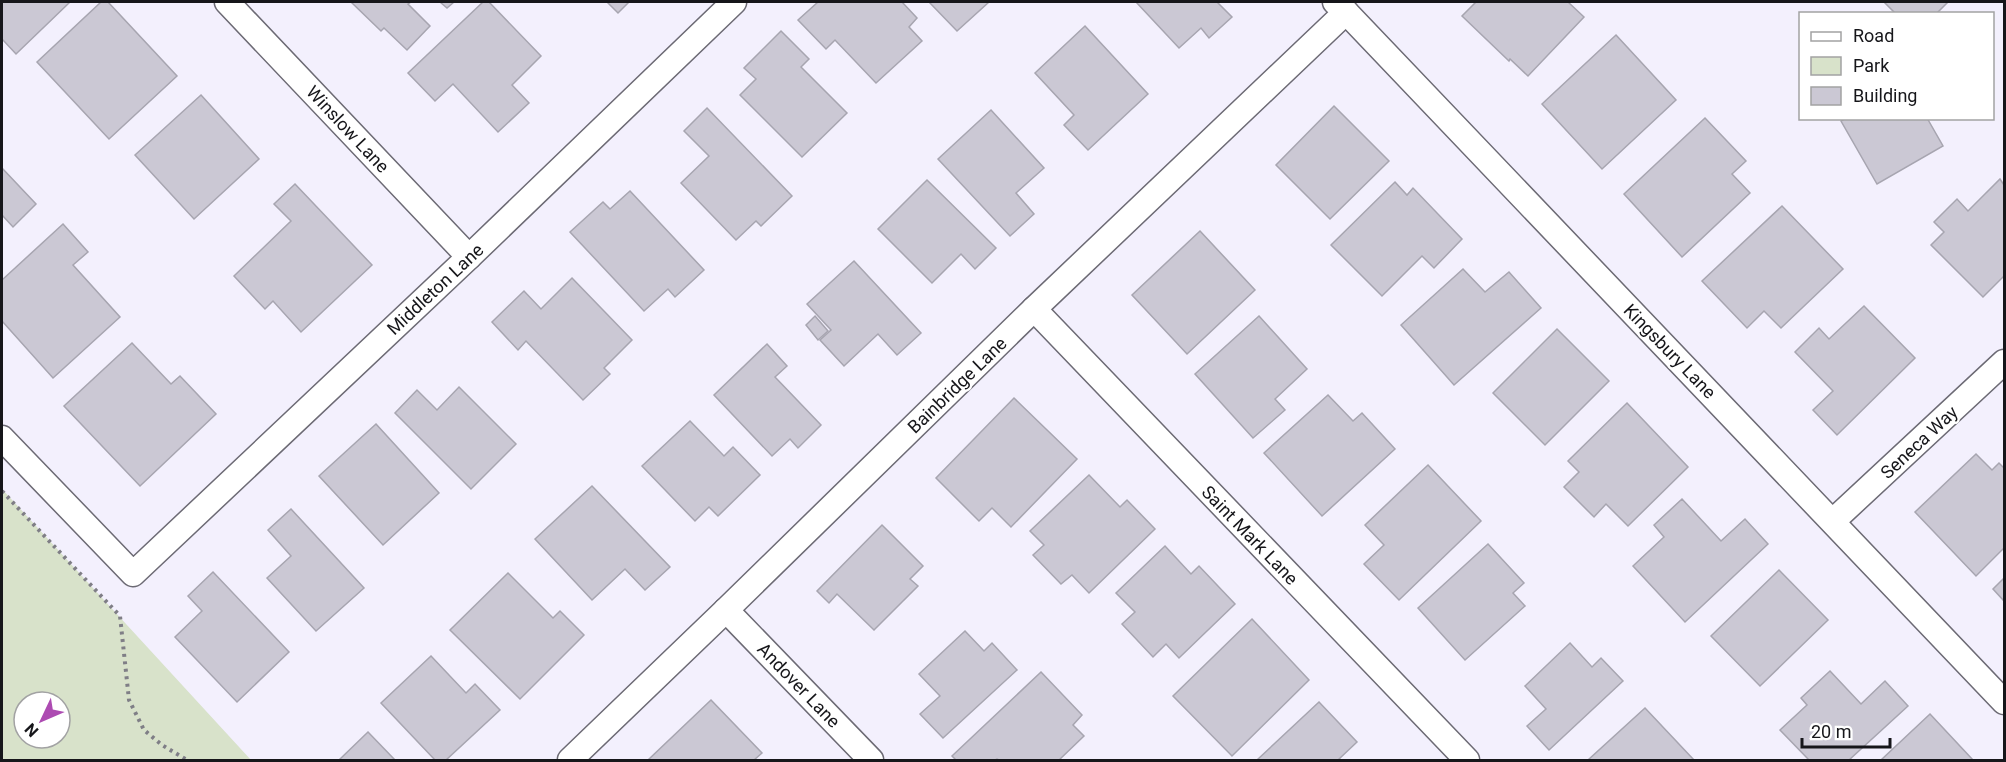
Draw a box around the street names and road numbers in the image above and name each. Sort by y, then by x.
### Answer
street label: Winslow Lane [302,81,394,177]
street label: Middleton Lane [383,239,487,339]
street label: Kingsbury Lane [1620,299,1720,403]
street label: Bainbridge Lane [903,333,1011,437]
street label: Seneca Way [1876,401,1962,483]
street label: Saint Mark Lane [1198,481,1302,589]
street label: Andover Lane [753,638,845,732]

